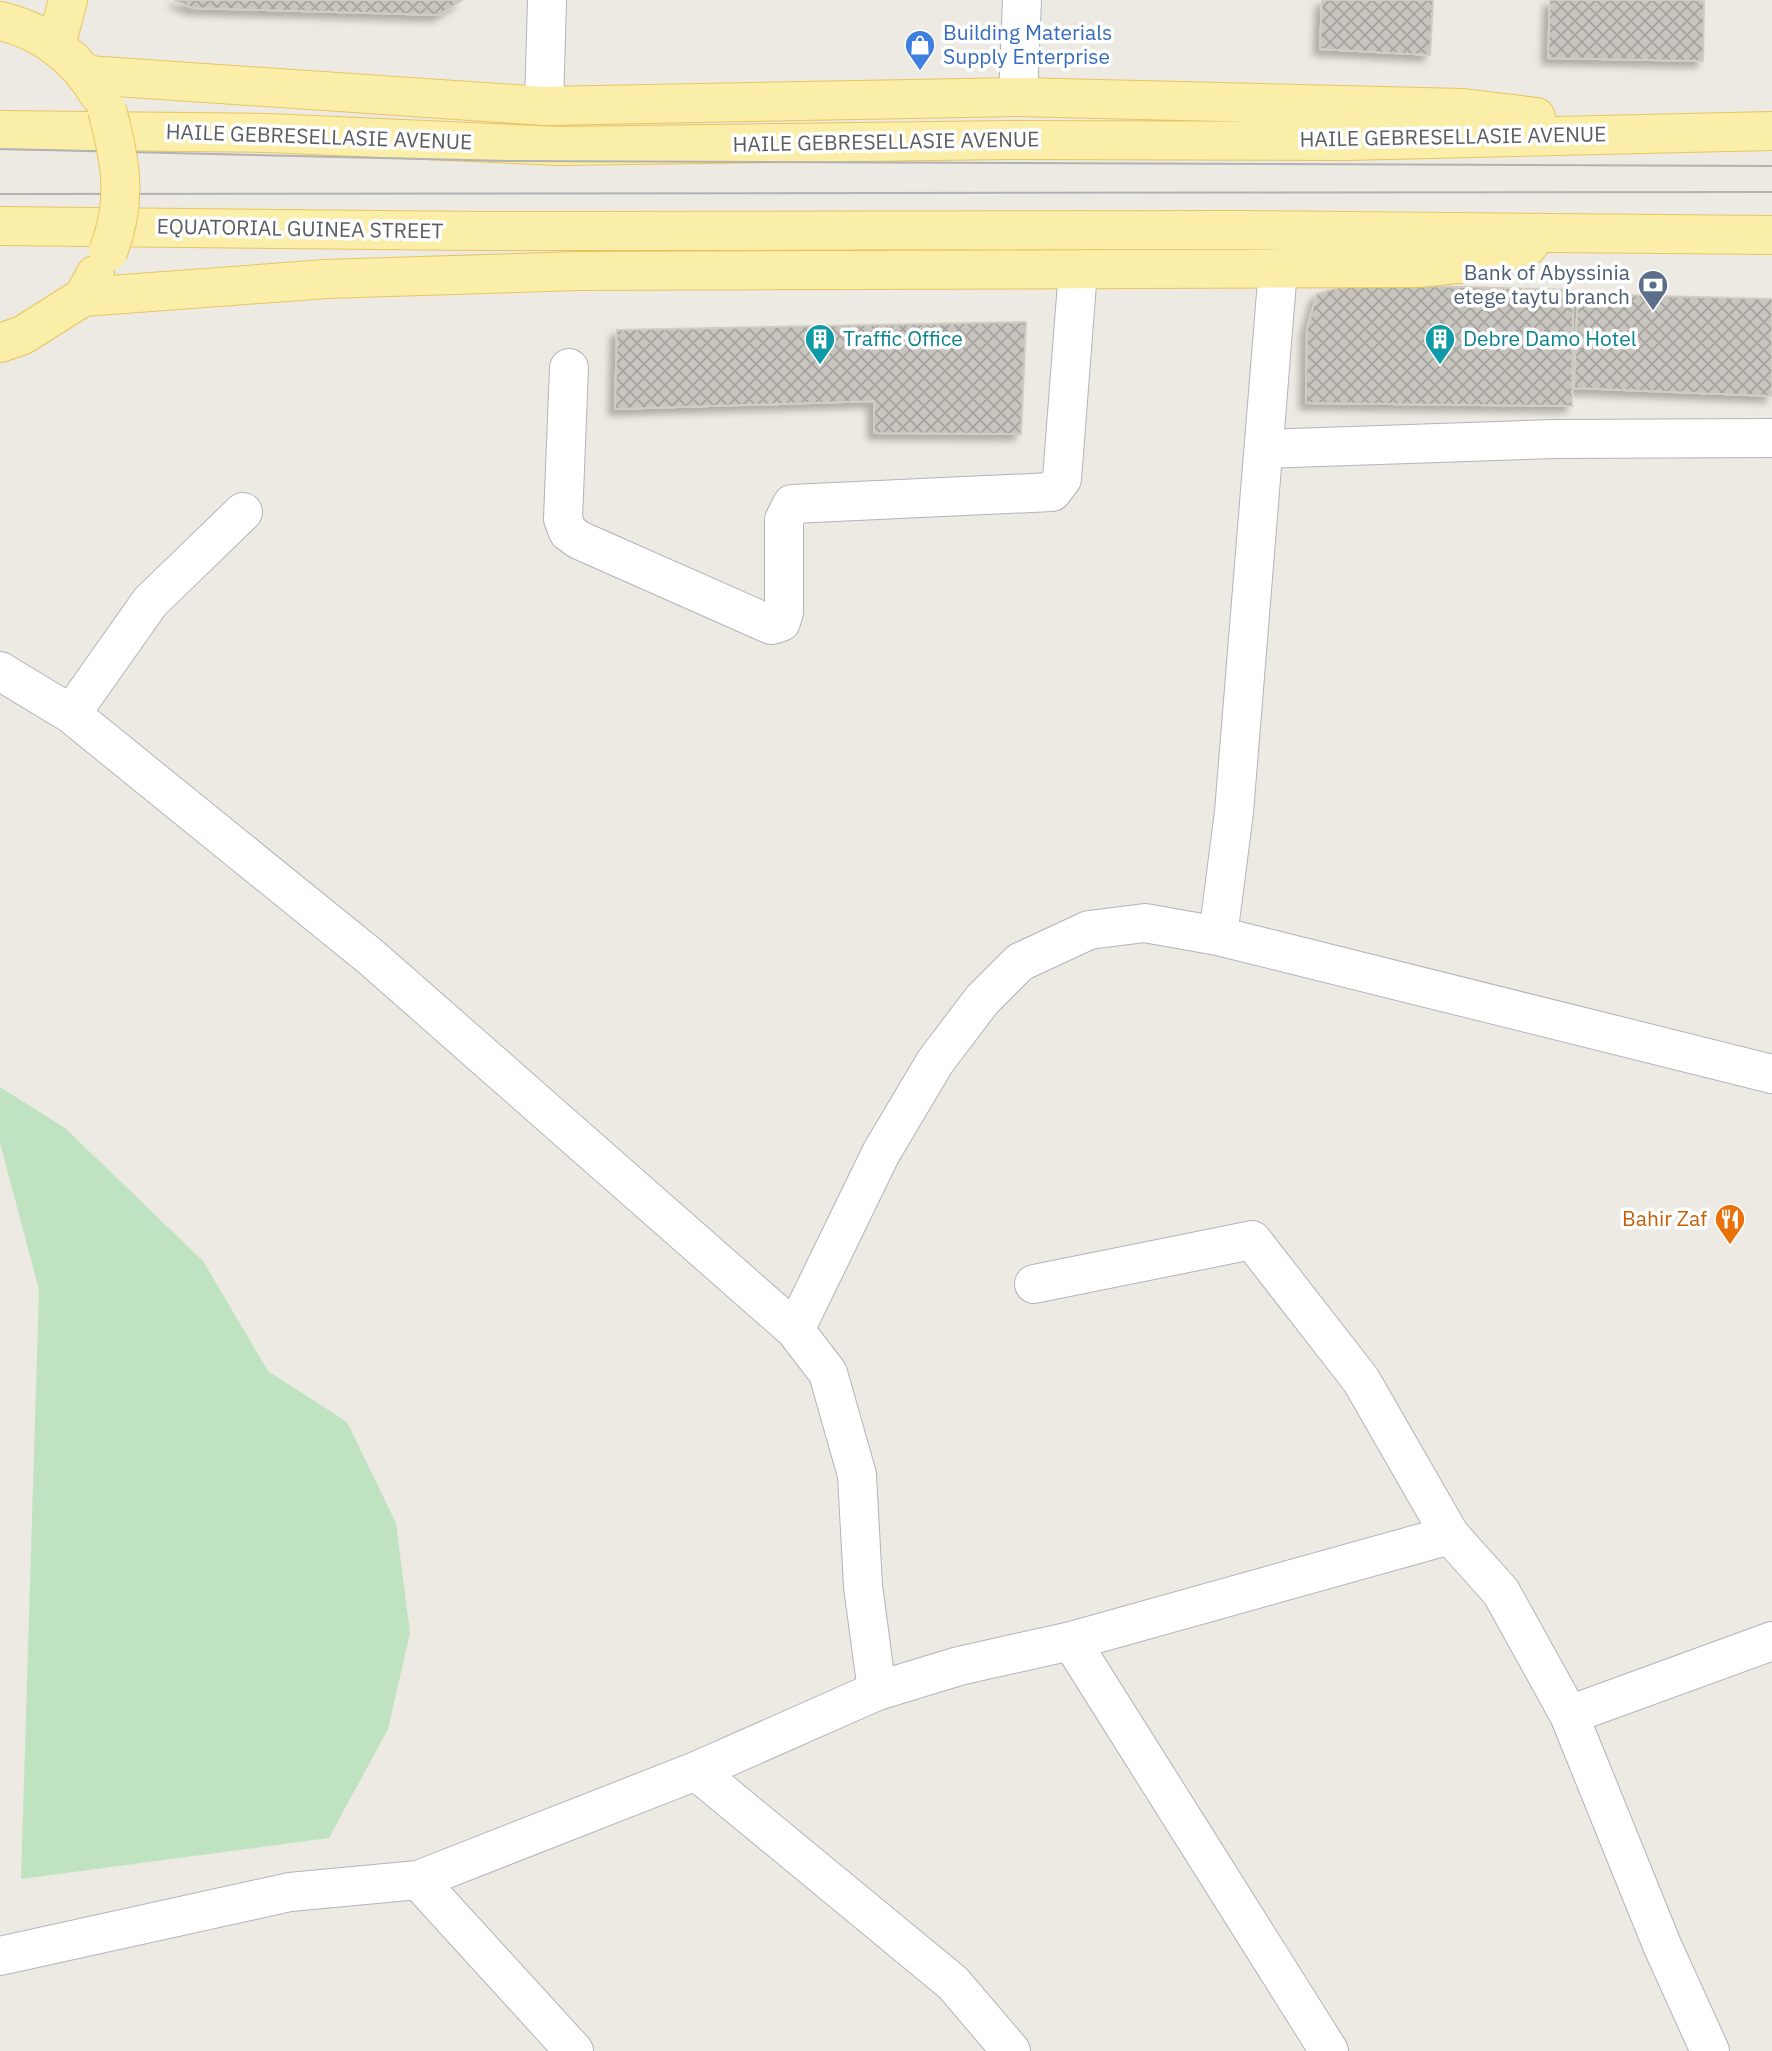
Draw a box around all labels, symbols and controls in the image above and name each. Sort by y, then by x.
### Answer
place label: Building Materials Supply Enterprise [943,18,1112,70]
shop icon: Building Materials Supply Enterprise [903,28,937,72]
street label: HAILE GEBRESELLASIE AVENUE [165,117,473,155]
street label: HAILE GEBRESELLASIE AVENUE [1299,119,1607,153]
street label: HAILE GEBRESELLASIE AVENUE [732,124,1040,158]
street label: EQUATORIAL GUINEA STREET [156,211,444,245]
place label: Bank of Abyssinia etege taytu branch [1454,258,1630,310]
bank icon: Bank of Abyssinia etege taytu branch [1636,268,1670,312]
building icon: Traffic Office [803,322,837,366]
building icon: Debre Damo Hotel [1423,322,1457,366]
place label: Traffic Office [843,324,963,352]
place label: Debre Damo Hotel [1463,324,1637,352]
restaurant icon: Bahir Zaf [1713,1202,1747,1246]
place label: Bahir Zaf [1622,1204,1707,1232]

